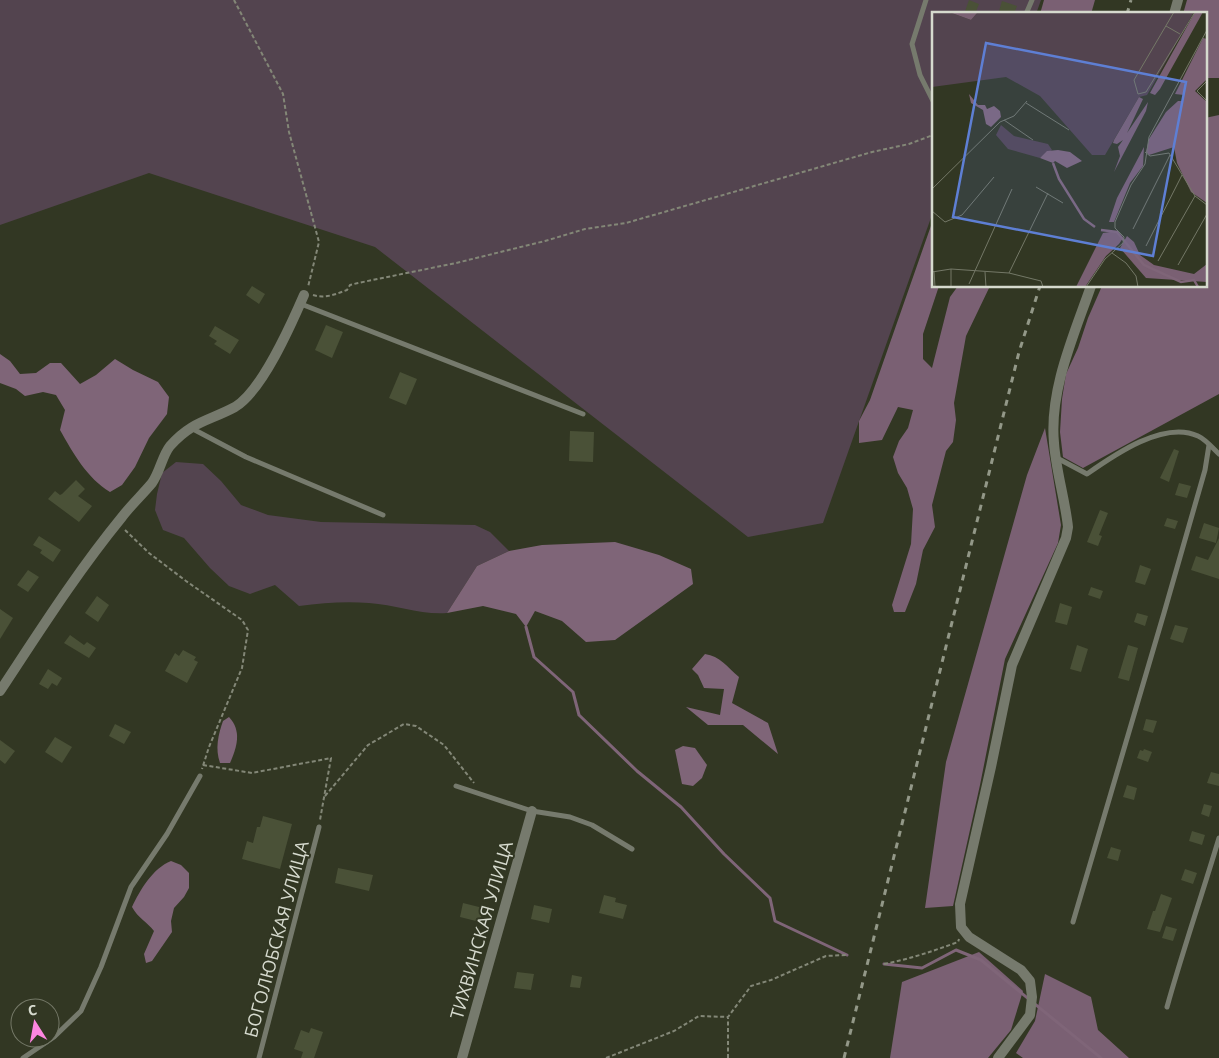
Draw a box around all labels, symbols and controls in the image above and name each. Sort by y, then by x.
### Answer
inset map [932,12,1206,288]
street label: БОГОЛЮБСКАЯ УЛИЦА [238,837,314,1040]
street label: ТИХВИНСКАЯ УЛИЦА [444,837,518,1022]
north arrow [10,998,60,1048]
text: С [26,1000,39,1020]

